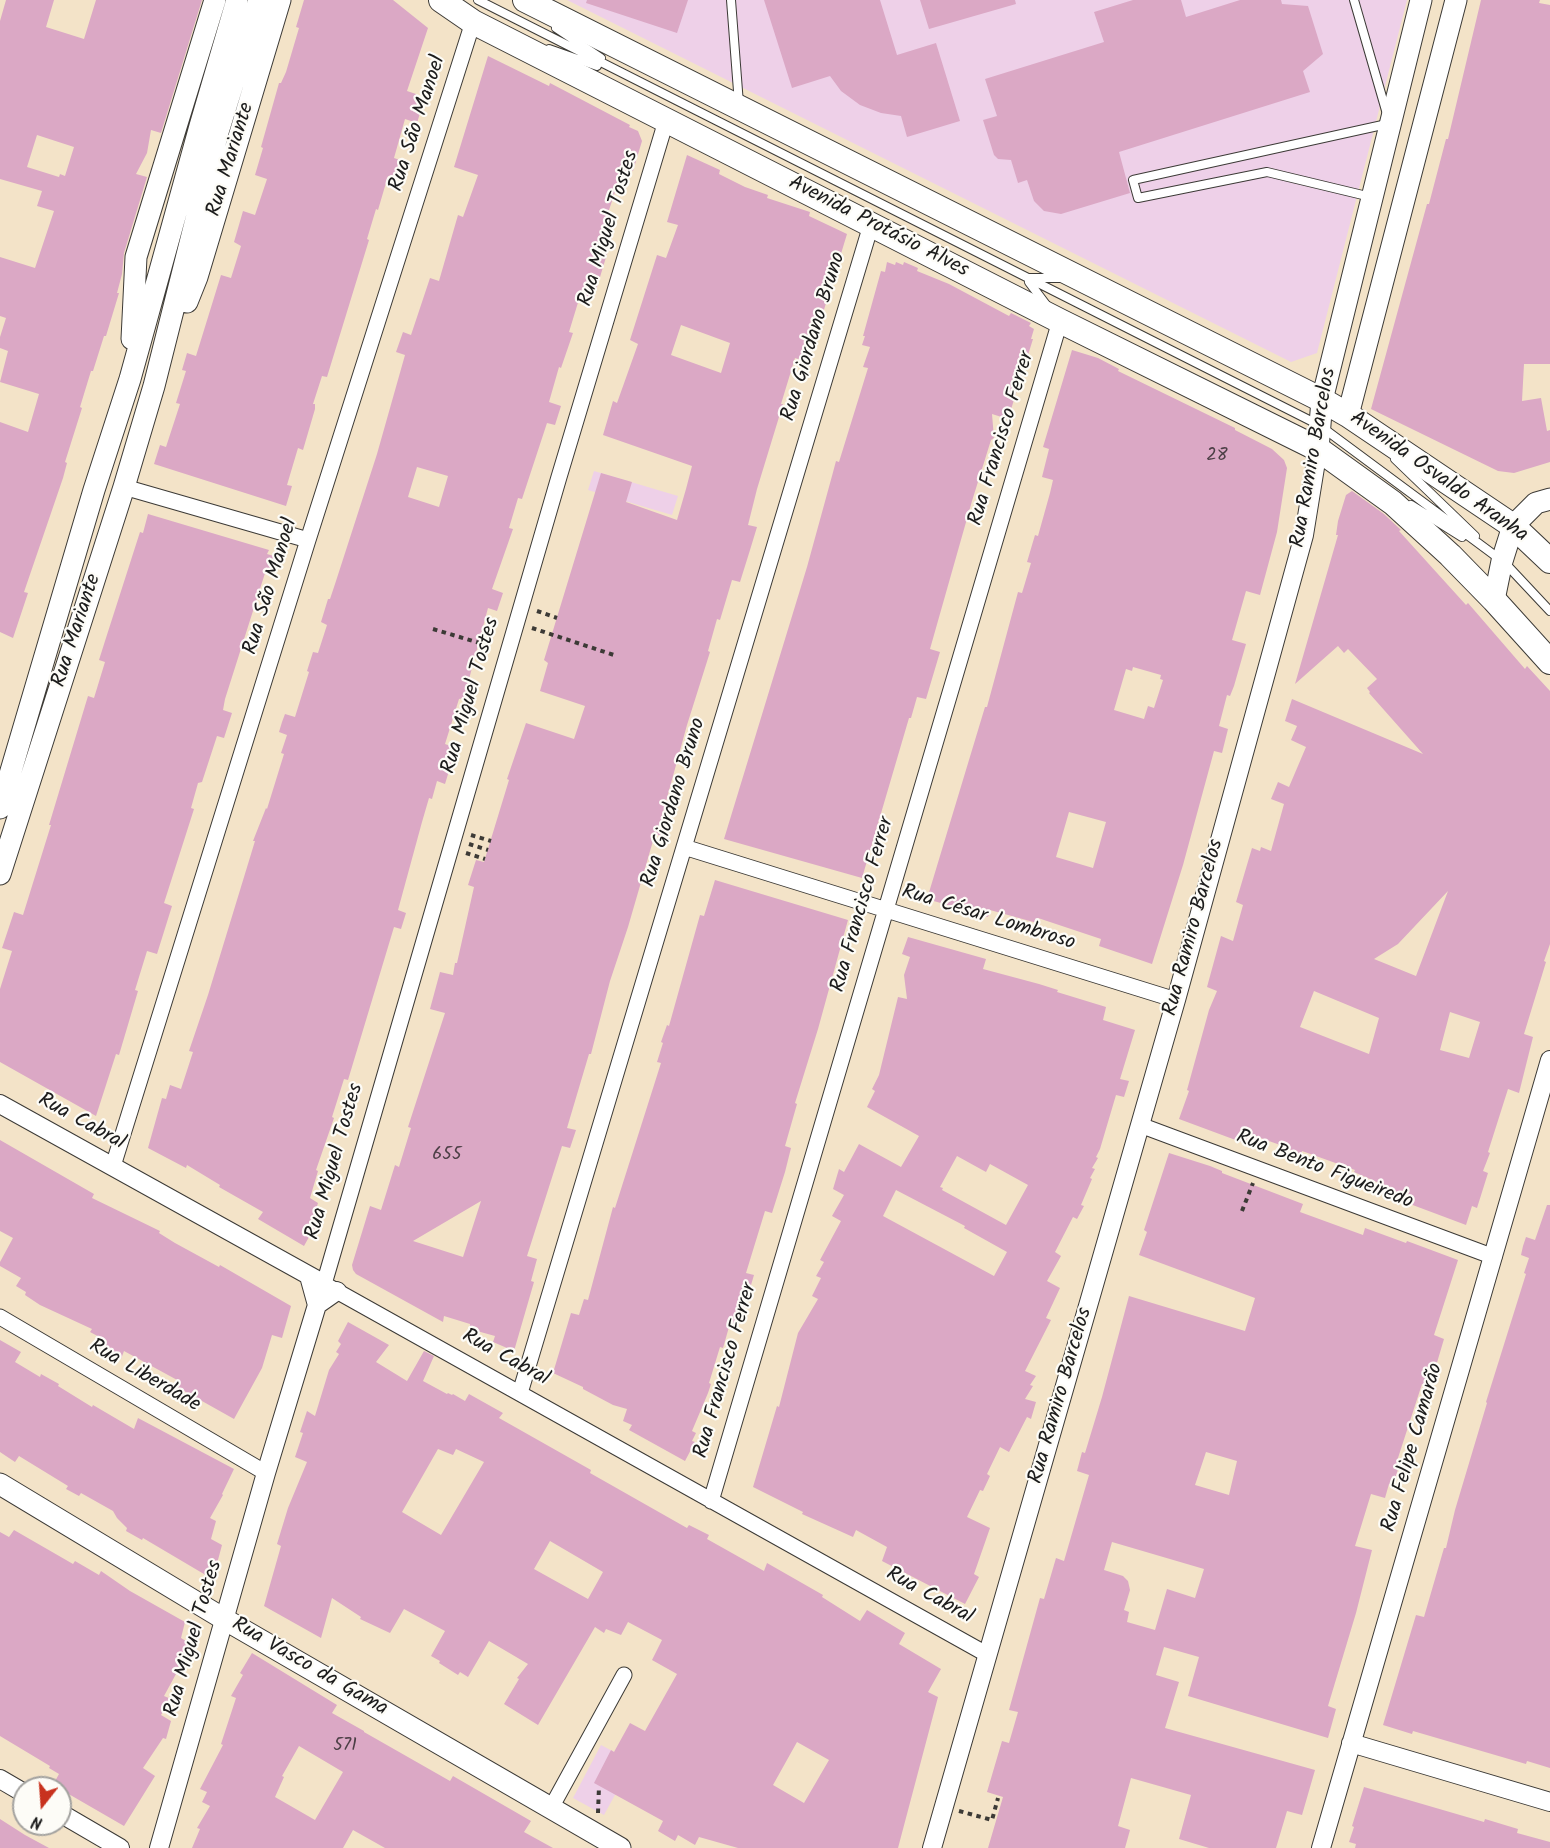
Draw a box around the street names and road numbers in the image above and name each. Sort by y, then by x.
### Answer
street label: Rua São Manoel [385,53,453,195]
street label: Rua Mariante [203,100,261,220]
street label: Rua Miguel Tostes [574,148,646,310]
street label: Avenida Protásio Alves [784,172,972,284]
street label: Rua Giordano Bruno [777,249,853,425]
street label: Rua Francisco Ferrer [965,349,1041,529]
street label: Rua Ramiro Barcelos [1287,366,1343,550]
street label: Avenida Osvaldo Aranha [1344,407,1532,549]
street label: Rua São Manoel [239,516,305,658]
street label: Rua Mariante [48,571,108,691]
street label: Rua Miguel Tostes [438,615,506,777]
street label: Rua Giordano Bruno [637,715,713,891]
street label: Rua Francisco Ferrer [827,815,901,995]
street label: Rua Ramiro Barcelos [1159,837,1231,1019]
street label: Rua César Lombroso [898,881,1078,957]
street label: Rua Miguel Tostes [302,1081,370,1243]
street label: Rua Cabral [33,1089,129,1157]
street label: Rua Bento Figueiredo [1232,1126,1416,1216]
street label: Rua Francisco Ferrer [690,1281,764,1461]
street label: Rua Ramiro Barcelos [1025,1305,1099,1487]
street label: Rua Cabral [457,1325,553,1393]
street label: Rua Liberdade [84,1335,204,1419]
street label: Rua Felipe Camarão [1378,1361,1450,1535]
street label: Rua Miguel Tostes [161,1558,229,1720]
street label: Rua Cabral [881,1563,977,1631]
street label: Rua Vasco da Gama [227,1613,391,1723]

